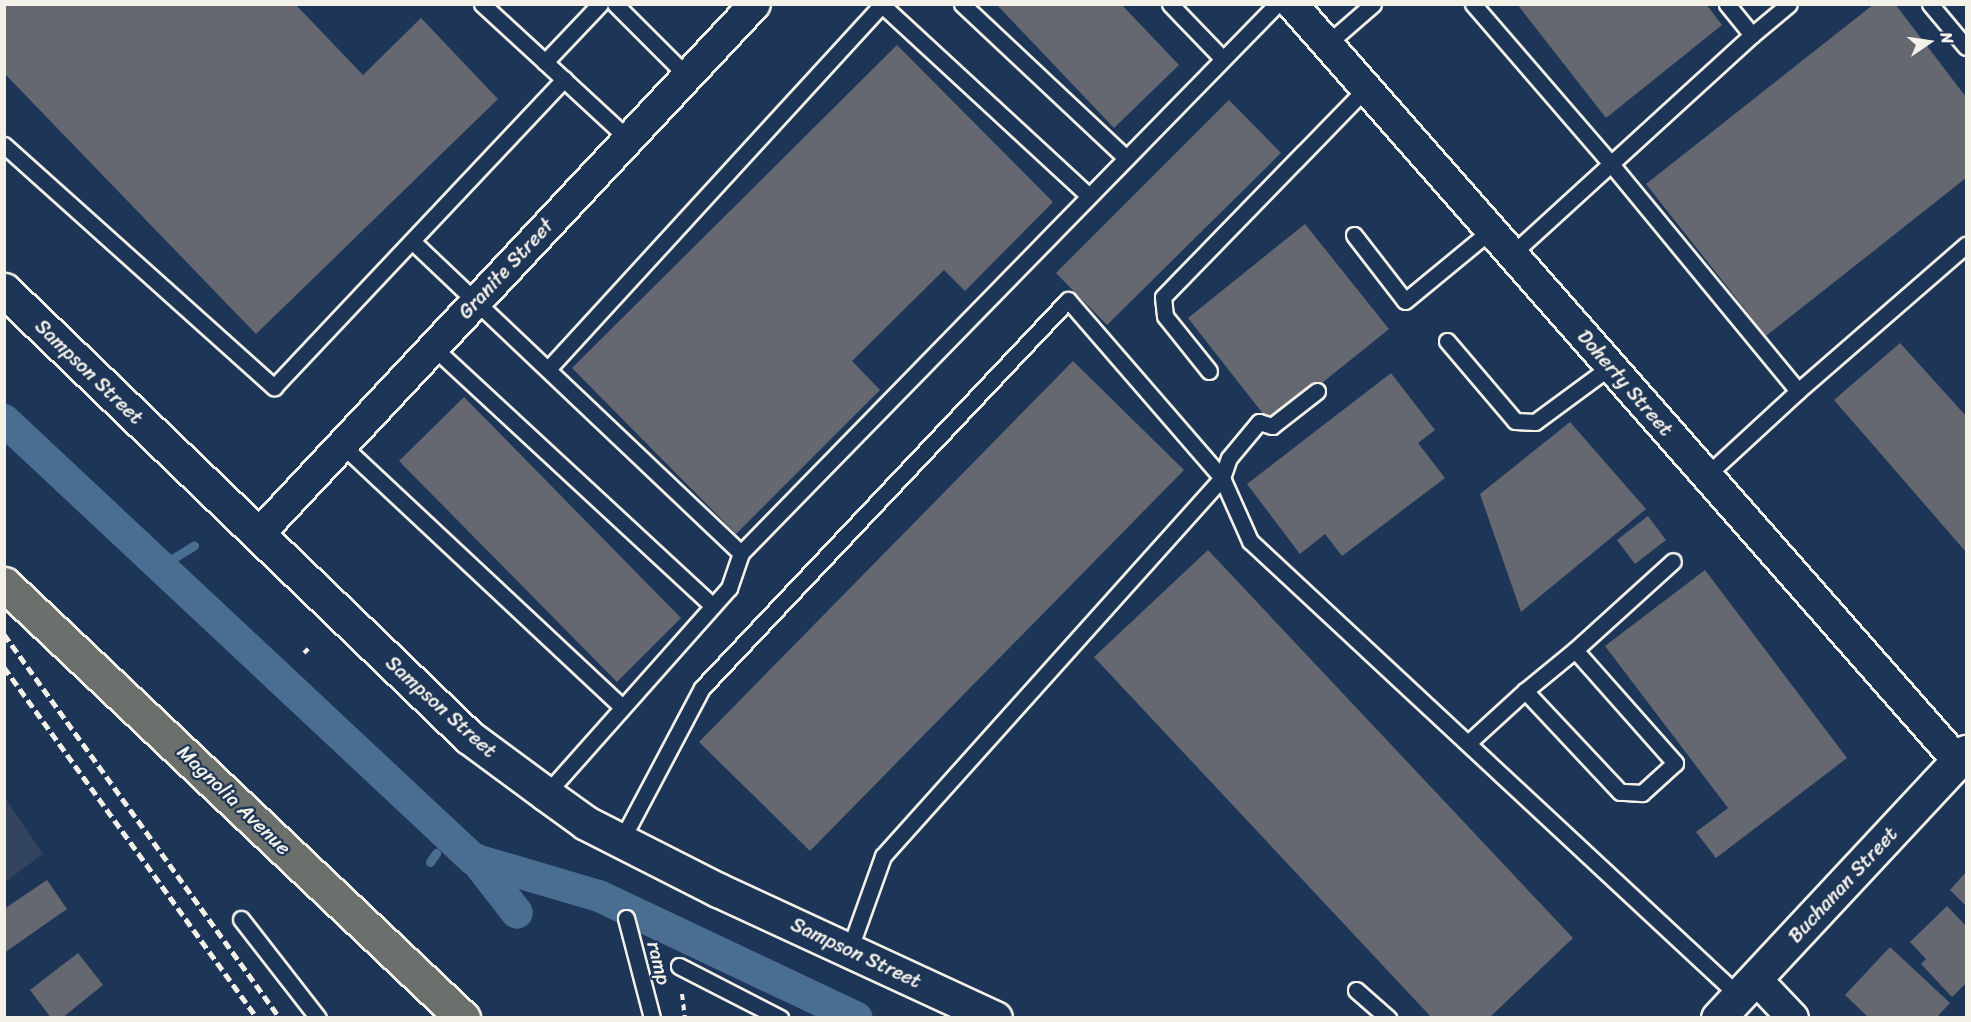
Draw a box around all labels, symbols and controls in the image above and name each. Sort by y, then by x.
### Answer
north arrow [1899,12,1959,72]
text: N [1932,29,1962,47]
street label: Granite Street [454,214,558,324]
street label: Sampson Street [30,314,148,430]
street label: Doherty Street [1572,325,1678,441]
street label: Sampson Street [381,651,501,763]
street label: Magnolia Avenue [173,740,295,860]
street label: Buchanan Street [1783,822,1903,948]
street label: Sampson Street [787,912,925,994]
street label: ramp [642,939,676,987]

